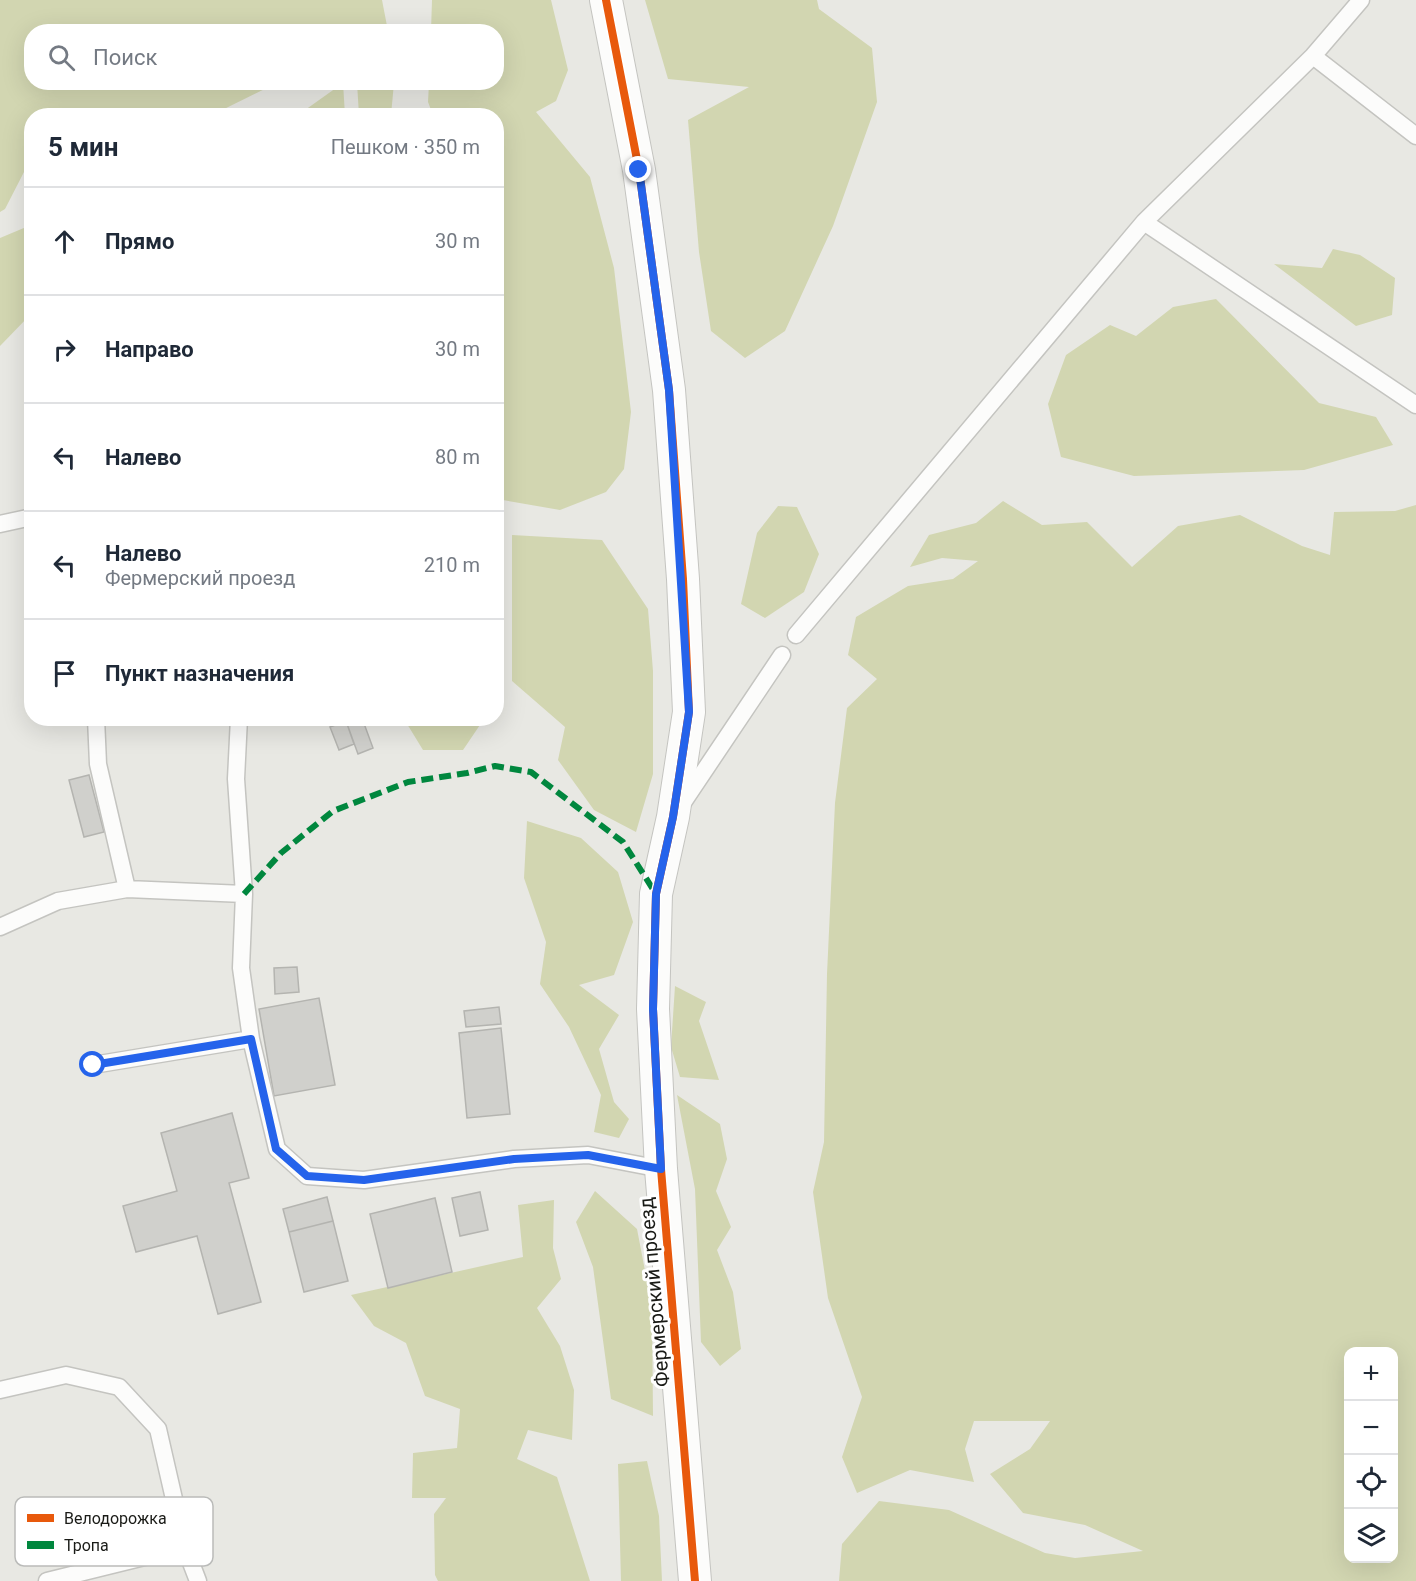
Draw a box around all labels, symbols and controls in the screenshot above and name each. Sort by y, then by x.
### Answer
search box [24,24,504,90]
icon: search [45,41,78,74]
text: Поиск [93,45,157,70]
text: 5 мин [48,132,119,162]
text: Пешком · 350 m [331,135,480,159]
route end [625,156,651,182]
icon: ahead [48,225,81,258]
text: Прямо [105,229,174,254]
text: 30 m [435,229,480,253]
icon: right [48,333,81,366]
text: Направо [105,337,194,362]
text: 30 m [435,337,480,361]
icon: left [48,441,81,474]
text: Налево [105,445,182,470]
text: 80 m [435,445,480,469]
text: Налево [105,541,182,566]
icon: left [48,549,81,582]
text: 210 m [424,553,480,577]
text: Фермерский проезд [105,566,295,590]
icon: arrive [48,657,81,690]
text: Пункт назначения [105,661,294,686]
route start [79,1051,105,1077]
street label: Фермерский проезд [634,1196,674,1388]
map controls [1344,1347,1398,1563]
button: + [1344,1347,1398,1401]
button: − [1344,1401,1398,1455]
button: locate [1344,1455,1398,1509]
legend [15,1497,213,1566]
text: Велодорожка [64,1509,167,1528]
button: layers [1344,1509,1398,1563]
text: Тропа [64,1536,109,1555]

